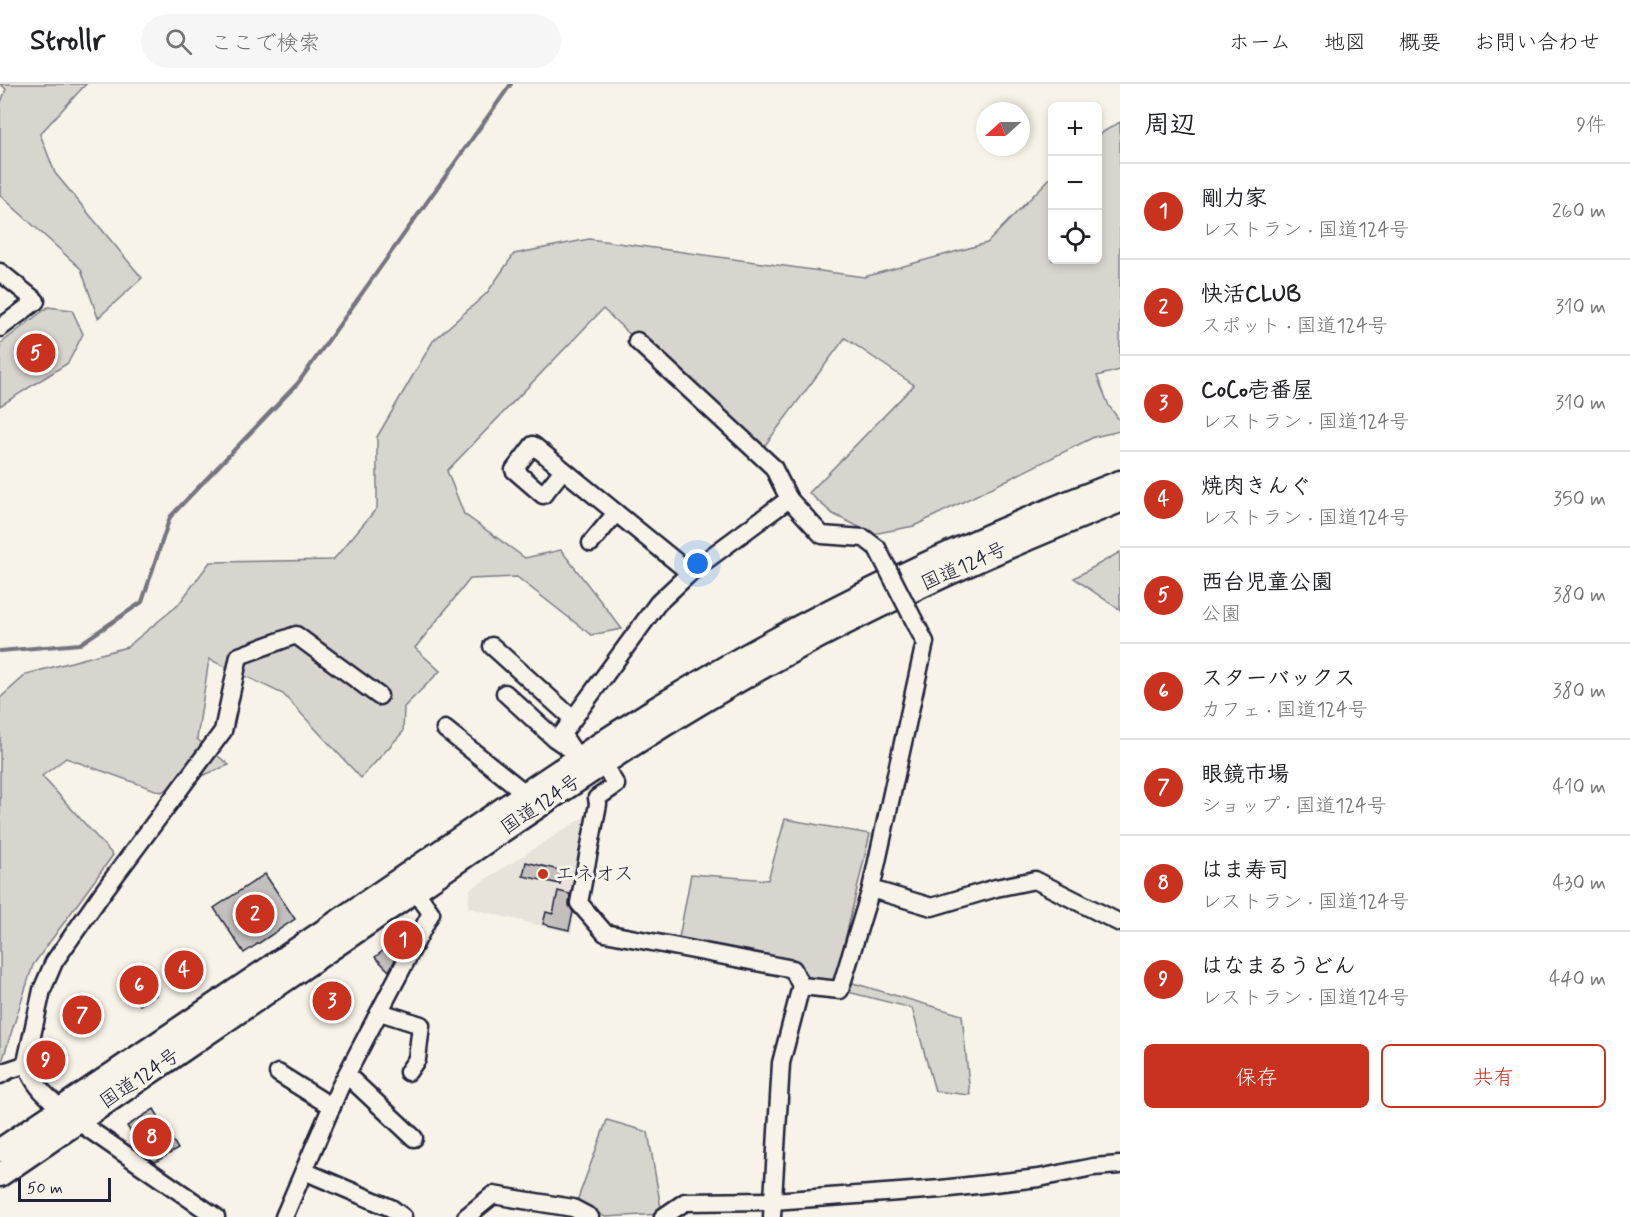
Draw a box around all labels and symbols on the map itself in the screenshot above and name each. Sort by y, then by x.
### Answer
north arrow [976,102,1030,156]
pin: 5 [16,330,56,376]
street label: 国道124号 [917,536,1011,598]
your location [683,549,712,578]
street label: 国道124号 [496,768,586,842]
place label: エネオス [555,861,634,888]
marker: エネオス [536,867,550,881]
pin: 2 [236,892,274,936]
pin: 1 [384,918,422,962]
pin: 4 [164,948,204,992]
pin: 6 [120,962,158,1008]
pin: 3 [312,978,352,1024]
pin: 7 [62,992,101,1038]
pin: 9 [26,1038,66,1082]
street label: 国道124号 [95,1042,185,1116]
pin: 8 [132,1114,172,1160]
scale bar [18,1175,111,1202]

